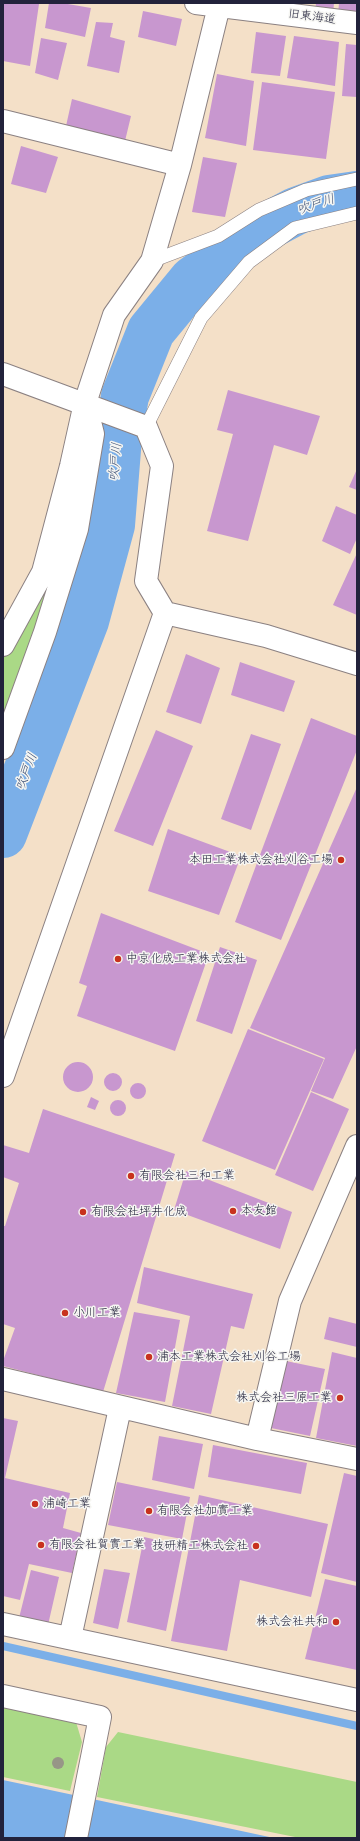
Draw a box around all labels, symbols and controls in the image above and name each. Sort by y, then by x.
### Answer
street label: 旧東海道 [287,7,337,27]
water label: 吹戸川 [295,192,337,218]
water label: 吹戸川 [107,442,125,482]
water label: 吹戸川 [13,751,41,793]
place label: 本田工業株式会社刈谷工場 [189,853,333,867]
marker: 本田工業株式会社刈谷工場 [336,855,346,865]
place label: 中京化成工業株式会社 [126,952,246,966]
marker: 中京化成工業株式会社 [113,954,123,964]
place label: 有限会社三和工業 [139,1169,235,1183]
marker: 有限会社三和工業 [126,1171,136,1181]
place label: 本友館 [241,1204,277,1218]
place label: 有限会社坪井化成 [91,1205,187,1219]
marker: 本友館 [228,1206,238,1216]
marker: 有限会社坪井化成 [78,1207,88,1217]
place label: 小川工業 [73,1306,121,1320]
marker: 小川工業 [60,1308,70,1318]
place label: 浦本工業株式会社刈谷工場 [157,1350,301,1364]
marker: 浦本工業株式会社刈谷工場 [144,1352,154,1362]
place label: 株式会社三原工業 [236,1391,332,1405]
marker: 株式会社三原工業 [335,1393,345,1403]
place label: 浦崎工業 [43,1497,91,1511]
marker: 浦崎工業 [30,1499,40,1509]
place label: 有限会社加實工業 [157,1504,253,1518]
marker: 有限会社加實工業 [144,1506,154,1516]
place label: 有限会社賀實工業 [49,1538,145,1552]
place label: 技研精工株式会社 [152,1539,248,1553]
marker: 有限会社賀實工業 [36,1540,46,1550]
marker: 技研精工株式会社 [251,1541,261,1551]
place label: 株式会社共和 [256,1615,328,1629]
marker: 株式会社共和 [331,1617,341,1627]

